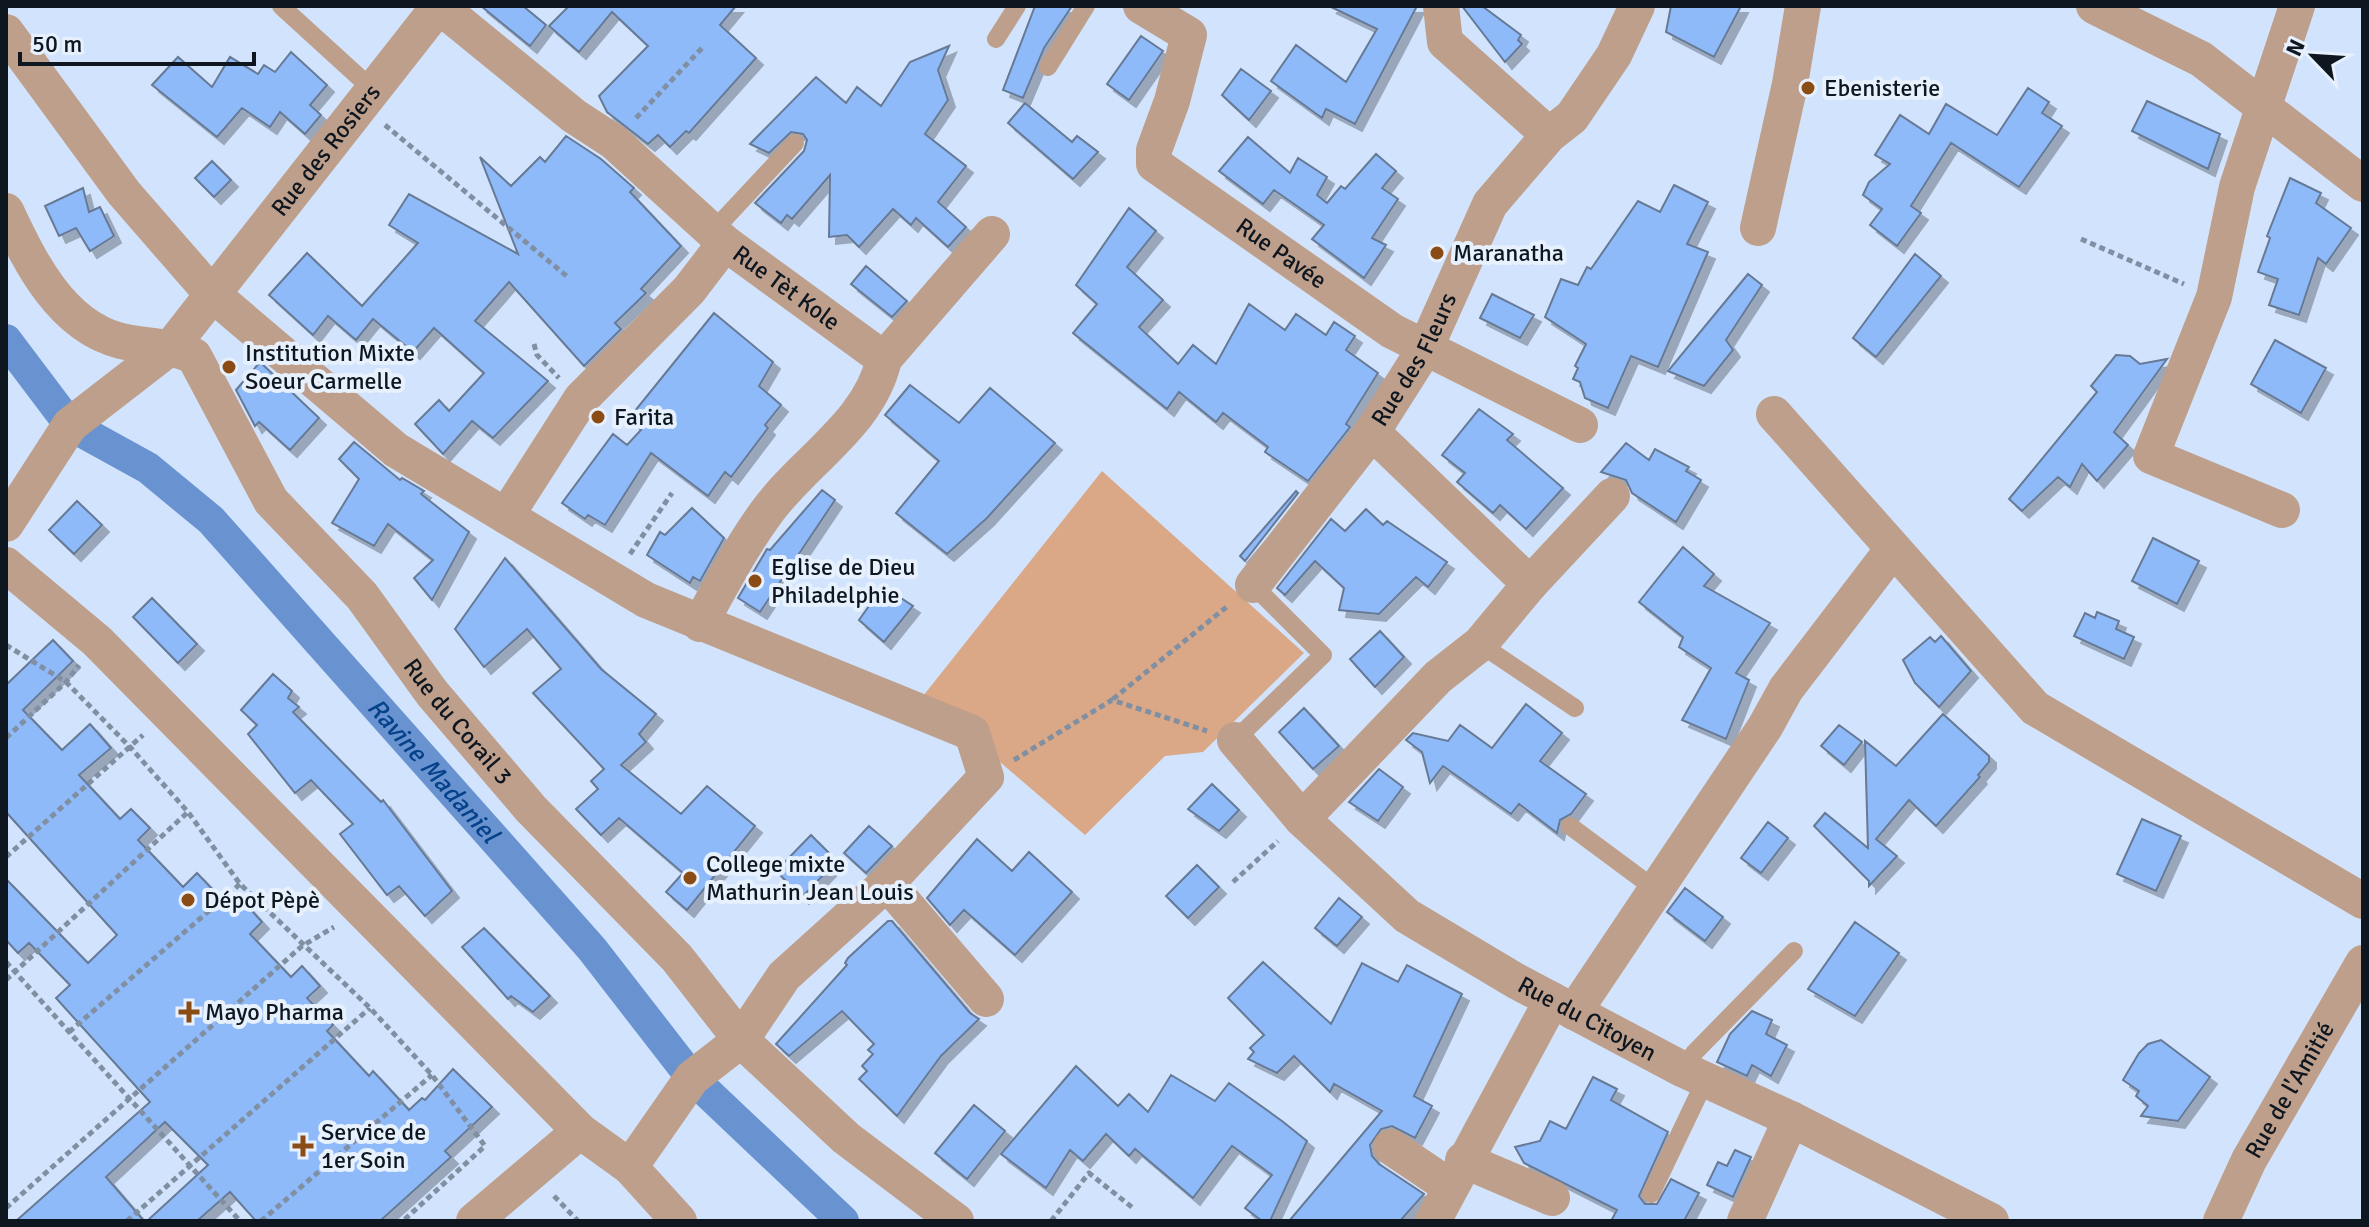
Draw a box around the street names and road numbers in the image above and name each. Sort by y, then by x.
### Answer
street label: Rue des Rosiers [265,78,387,222]
street label: Rue Pavée [1230,211,1332,295]
street label: Rue Tèt Kole [727,239,846,337]
street label: Rue des Fleurs [1365,288,1463,432]
street label: Rue du Corail 3 [397,652,519,791]
street label: Rue du Citoyen [1513,970,1662,1068]
street label: Rue de l'Amitié [2238,1016,2341,1164]

